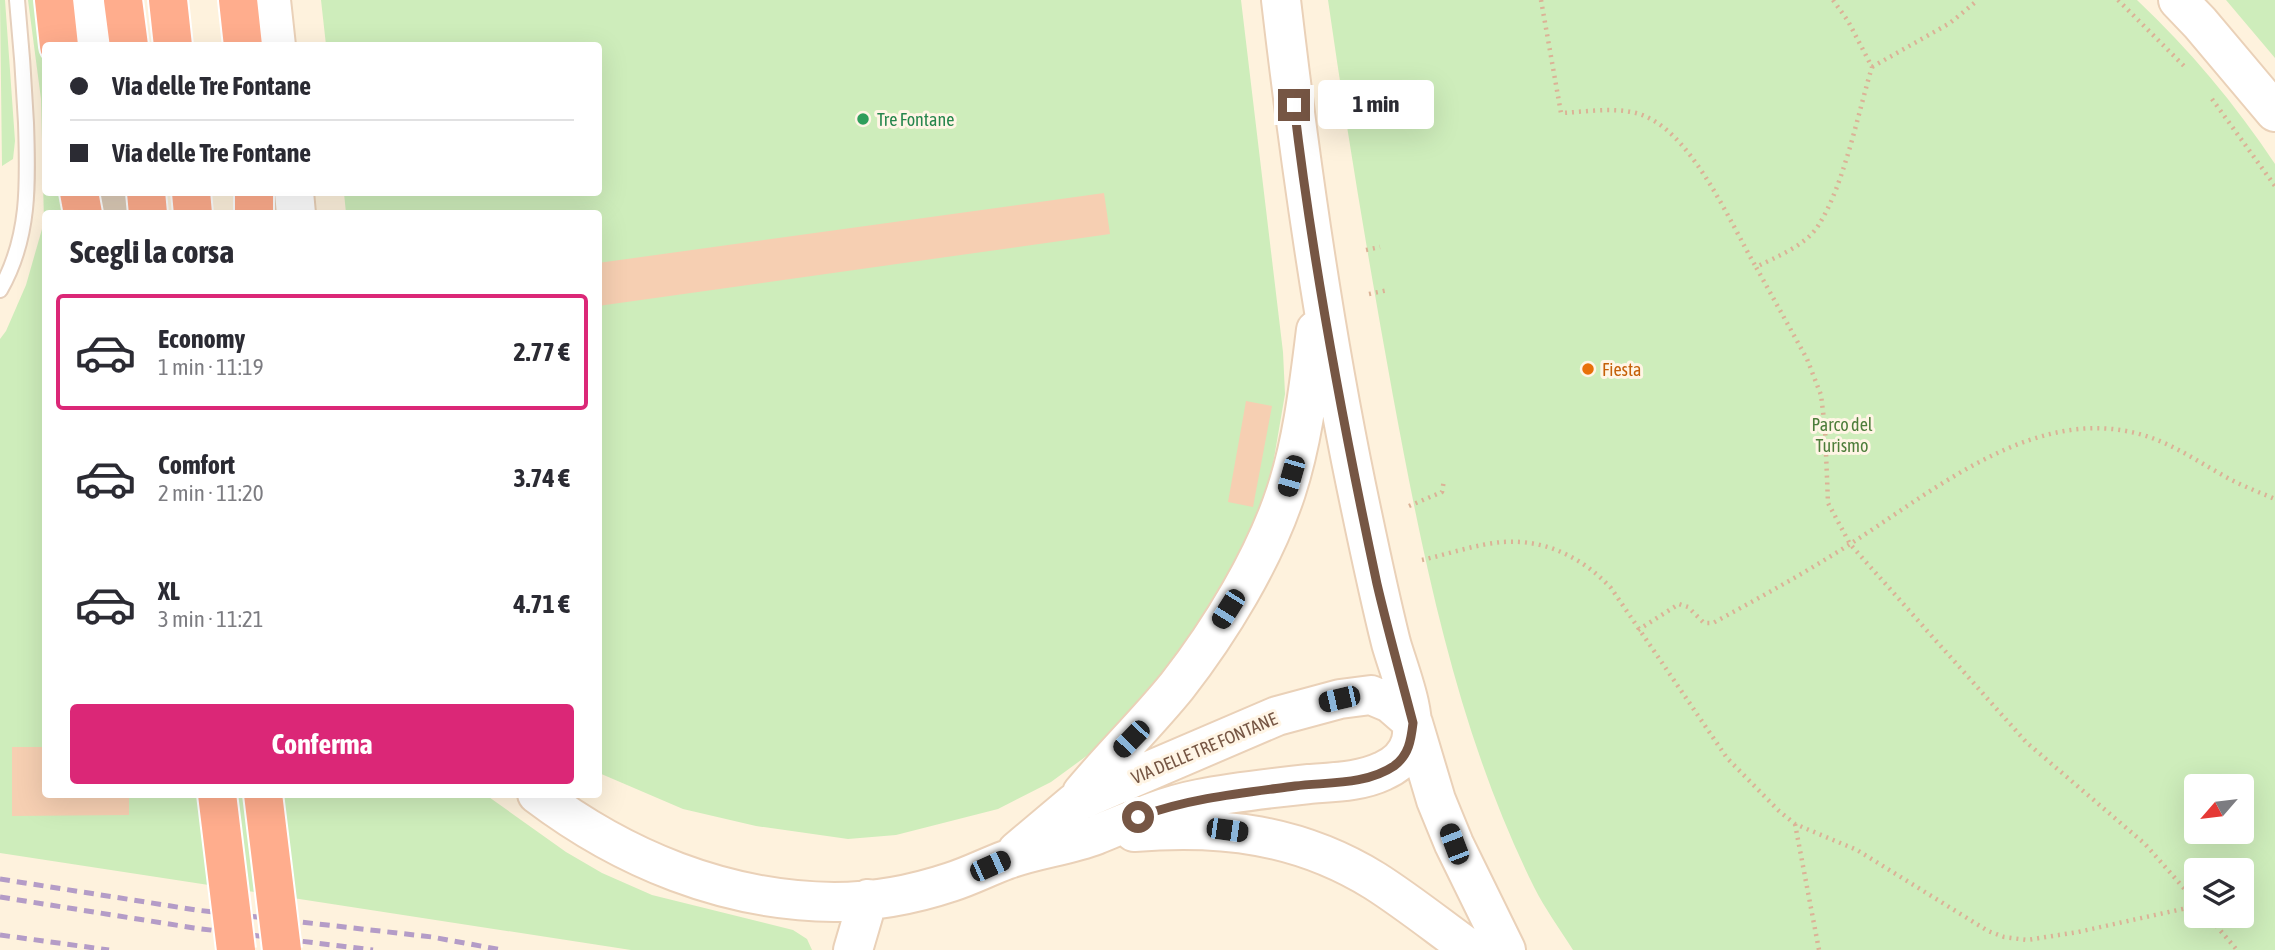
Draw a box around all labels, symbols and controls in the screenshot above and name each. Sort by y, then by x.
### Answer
text: Via delle Tre Fontane [112,71,311,101]
callout: 1 min [1318,80,1434,130]
route end [1278,89,1310,121]
text: 1 min [1353,91,1399,117]
place label: Tre Fontane [877,109,954,130]
marker: Tre Fontane [855,111,871,127]
text: Via delle Tre Fontane [112,138,311,168]
text: Scegli la corsa [70,233,234,270]
icon: car [74,321,137,384]
text: Economy [158,324,245,354]
text: 2.77 € [513,337,570,367]
text: 1 min · 11:19 [158,354,264,380]
place label: Fiesta [1602,359,1641,380]
marker: Fiesta [1580,361,1596,377]
park label: Parco del Turismo [1811,414,1873,456]
icon: car [74,447,137,510]
text: Comfort [158,450,235,480]
car [1276,453,1307,499]
text: 3.74 € [513,463,570,493]
text: 2 min · 11:20 [158,480,264,506]
icon: car [74,573,137,636]
text: XL [158,576,180,606]
car [1208,586,1249,632]
text: 4.71 € [513,589,570,619]
text: 3 min · 11:21 [158,606,264,632]
car [1317,684,1362,714]
button: Conferma [70,704,574,784]
street label: VIA DELLE TRE FONTANE [1128,708,1280,788]
car [1109,717,1154,761]
north arrow [2184,774,2254,844]
map controls [2184,774,2254,928]
route start [1122,801,1154,833]
car [1205,817,1250,843]
car [1437,821,1472,867]
car [967,848,1014,884]
button: layers [2184,858,2254,928]

